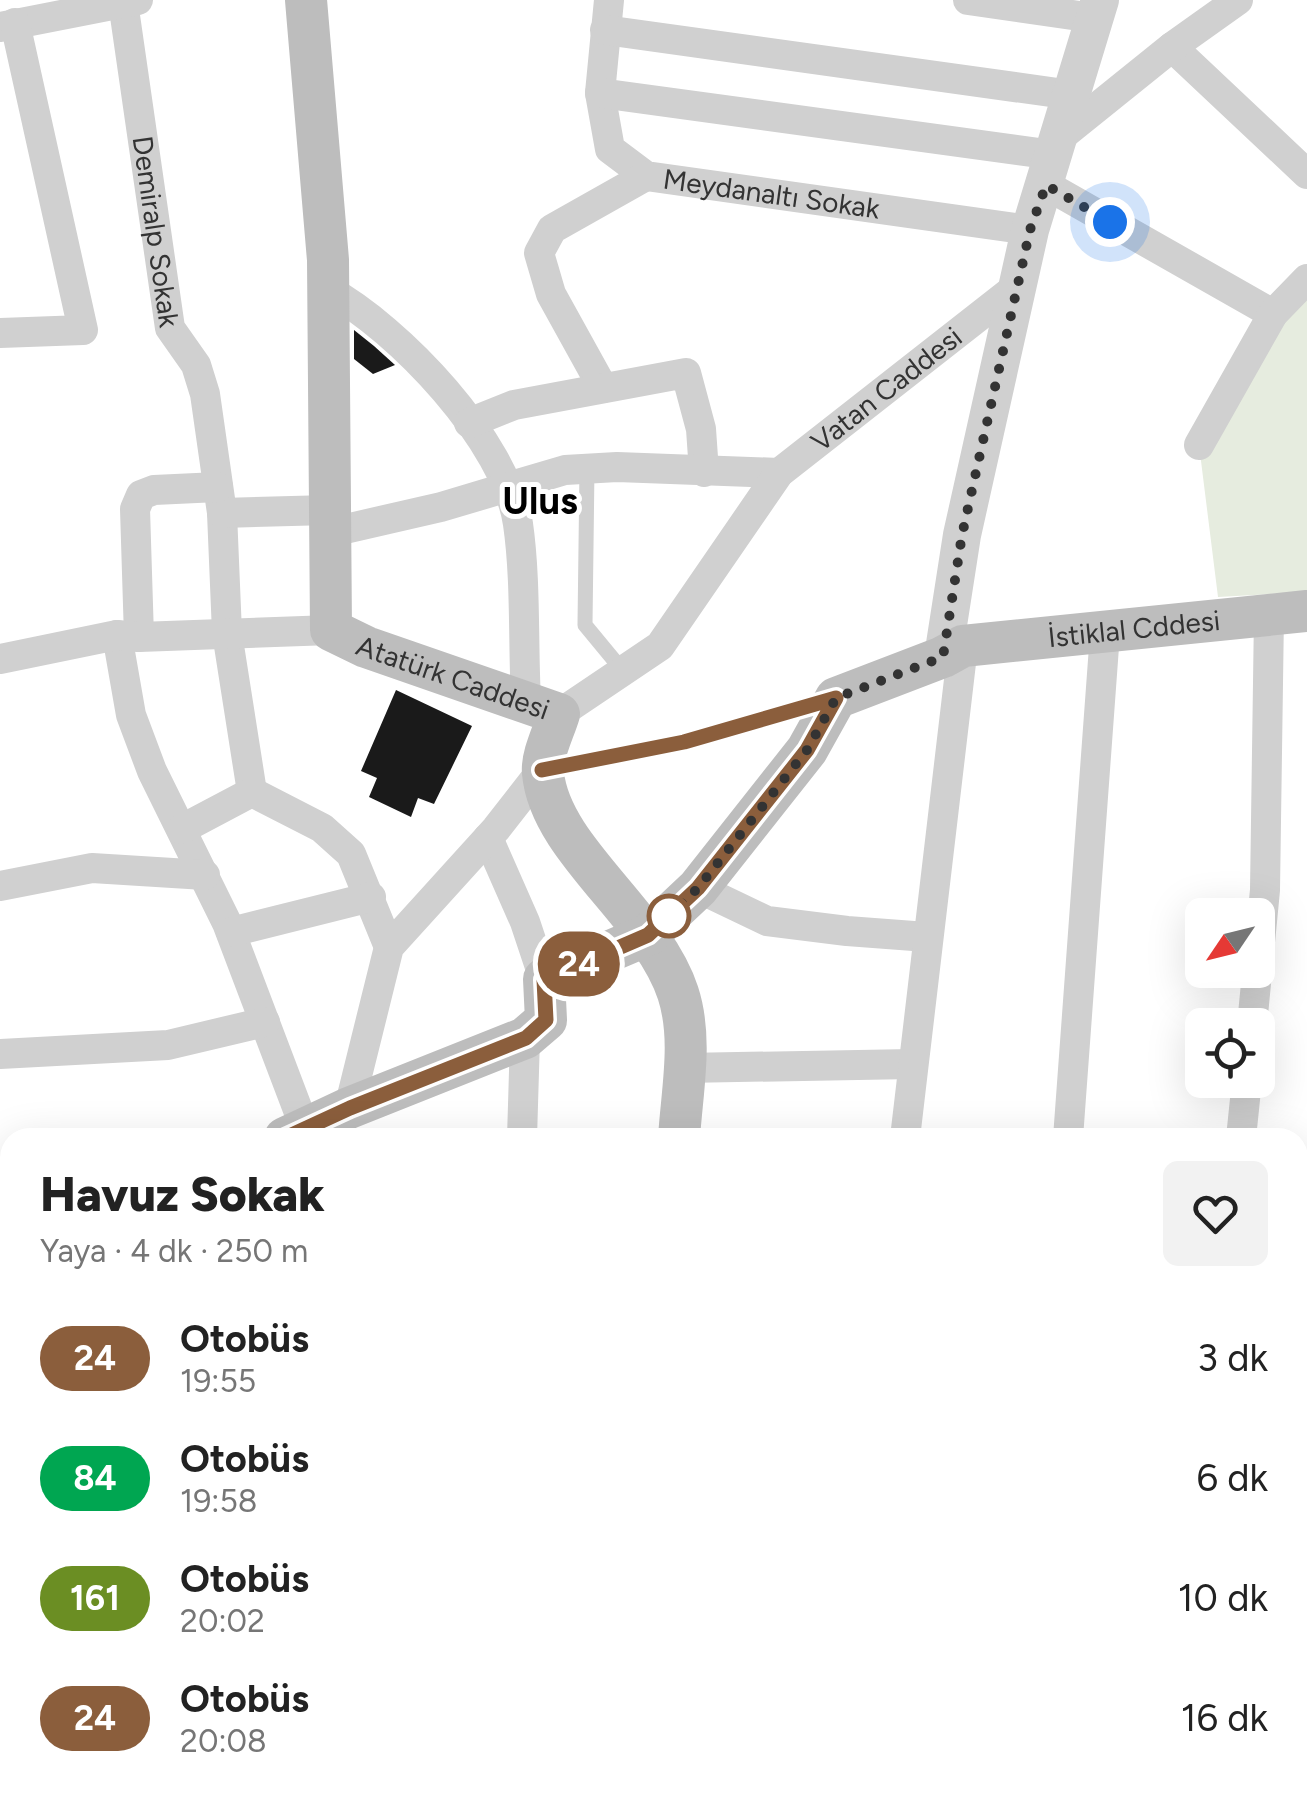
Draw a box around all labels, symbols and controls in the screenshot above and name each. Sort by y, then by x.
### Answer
street label: Demiralp Sokak [126,134,187,330]
street label: Meydanaltı Sokak [661,162,882,226]
your location [1085,197,1135,247]
street label: Vatan Caddesi [804,319,968,459]
district label: Ulus [502,478,578,524]
street label: İstiklal Cddesi [1046,603,1222,654]
street label: Atatürk Caddesi [352,628,554,726]
unlabelled marker [648,895,690,937]
north arrow [1185,898,1275,988]
map controls [1185,898,1275,1098]
line badge: 24 [534,932,624,996]
text: 24 [558,943,600,985]
button: locate [1185,1008,1275,1098]
button: heart [1163,1161,1268,1266]
text: Havuz Sokak [40,1165,325,1223]
text: Yaya · 4 dk · 250 m [40,1232,308,1270]
text: Otobüs [180,1316,309,1362]
text: 3 dk [1197,1335,1268,1381]
text: 24 [74,1337,116,1379]
text: 19:55 [180,1362,256,1400]
text: Otobüs [180,1436,309,1482]
text: 6 dk [1196,1455,1268,1501]
text: 84 [73,1457,117,1499]
text: 19:58 [180,1482,257,1520]
text: Otobüs [180,1556,309,1602]
text: 10 dk [1178,1575,1268,1621]
text: 161 [70,1577,120,1619]
text: 20:02 [180,1602,265,1640]
text: Otobüs [180,1676,309,1722]
text: 16 dk [1181,1695,1268,1741]
text: 24 [74,1697,116,1739]
text: 20:08 [180,1722,267,1760]

